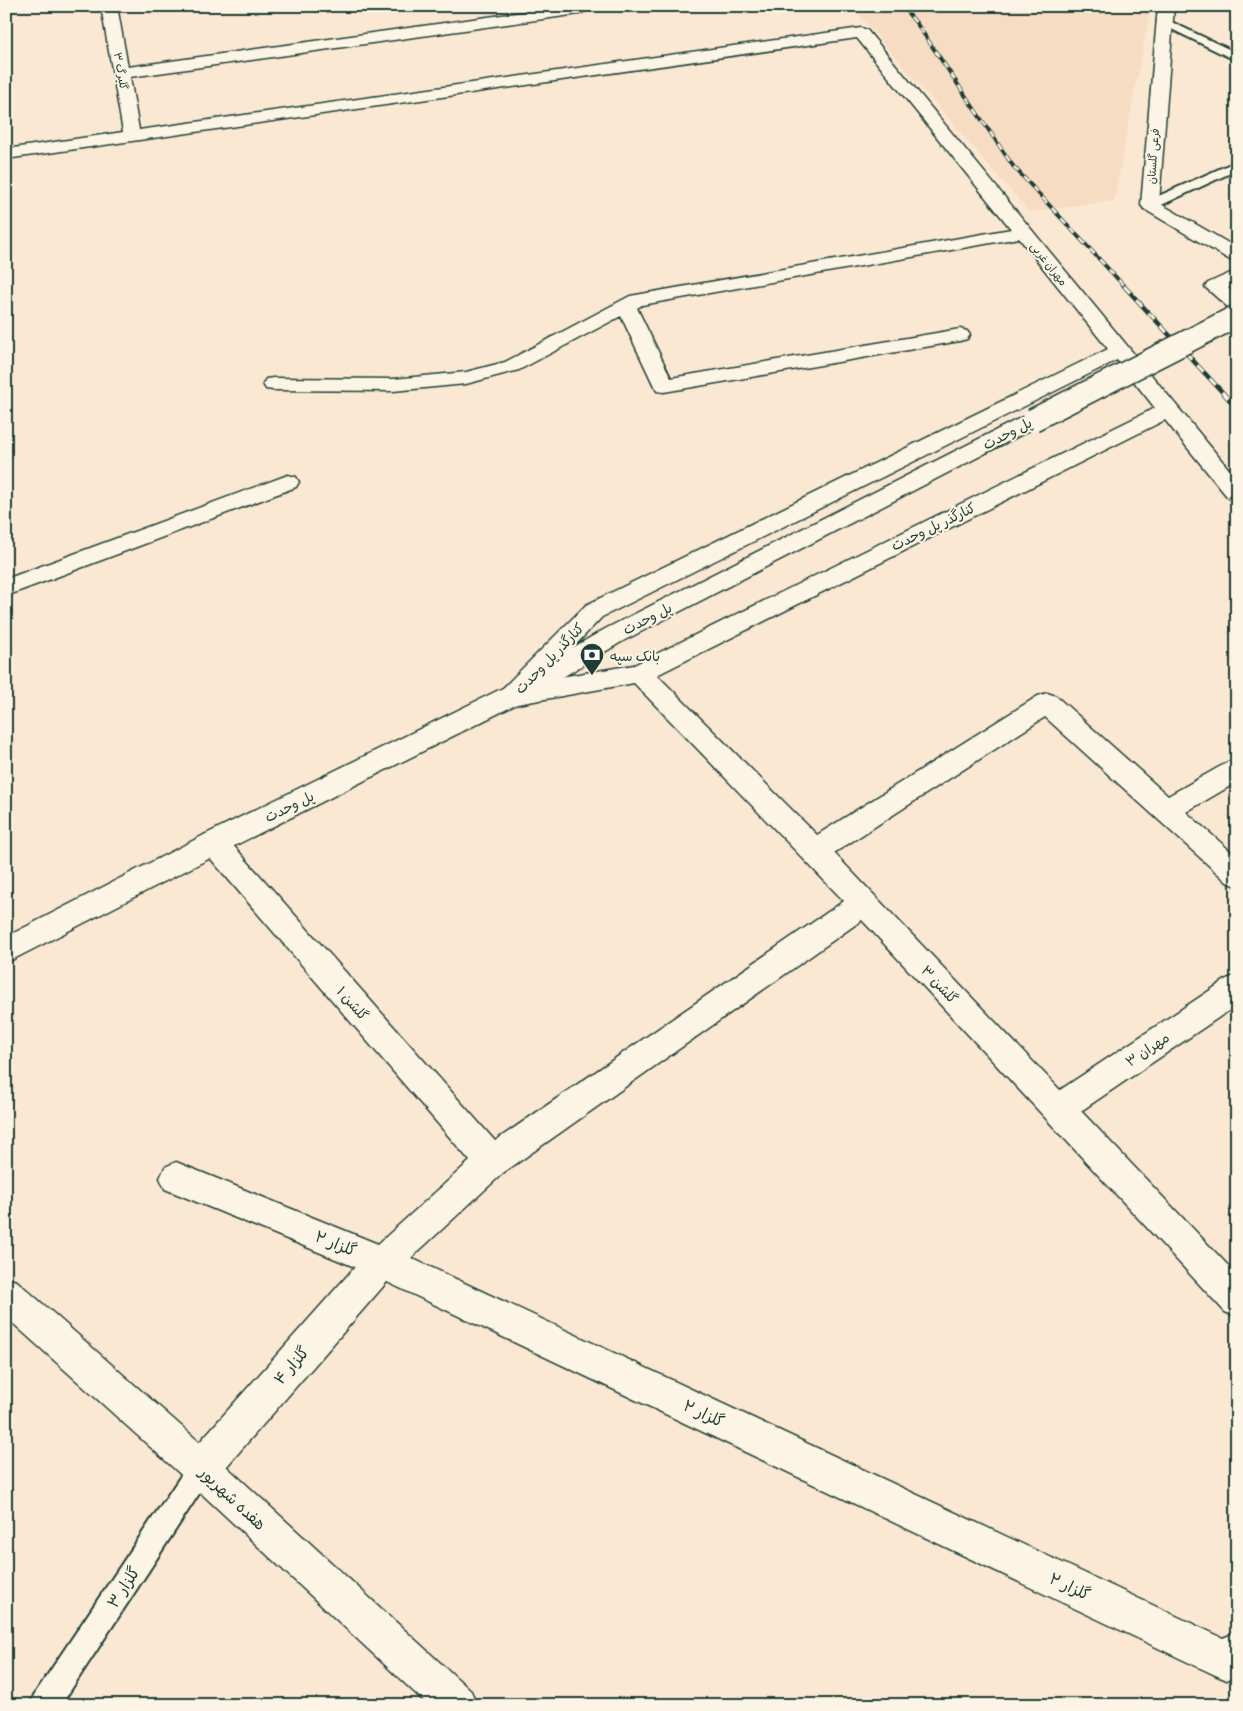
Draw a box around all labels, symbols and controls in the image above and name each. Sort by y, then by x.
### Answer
street label: گلبرگ ۳ [110,51,131,91]
street label: فرعی گلستان [1144,128,1163,184]
street label: مهران غربی [1027,239,1070,289]
street label: پل وحدت [979,413,1035,454]
street label: کنارگذر پل وحدت [888,497,979,556]
street label: پل وحدت [619,598,675,639]
street label: کنارگذر پل وحدت [510,618,588,698]
bank icon: بانک سپه [579,642,605,676]
place label: بانک سپه [610,646,660,666]
street label: پل وحدت [261,786,317,827]
street label: گلشن ۳ [917,961,963,1007]
street label: گلشن ۱ [333,982,373,1024]
street label: مهران ۳ [1121,1027,1173,1071]
street label: گلزار ۲ [312,1225,360,1261]
street label: گلزار ۴ [268,1341,314,1389]
street label: گلزار ۲ [680,1394,728,1432]
street label: هفده شهریور [193,1460,271,1535]
street label: گلزار ۳ [101,1562,145,1612]
street label: گلزار ۲ [1046,1567,1094,1605]

